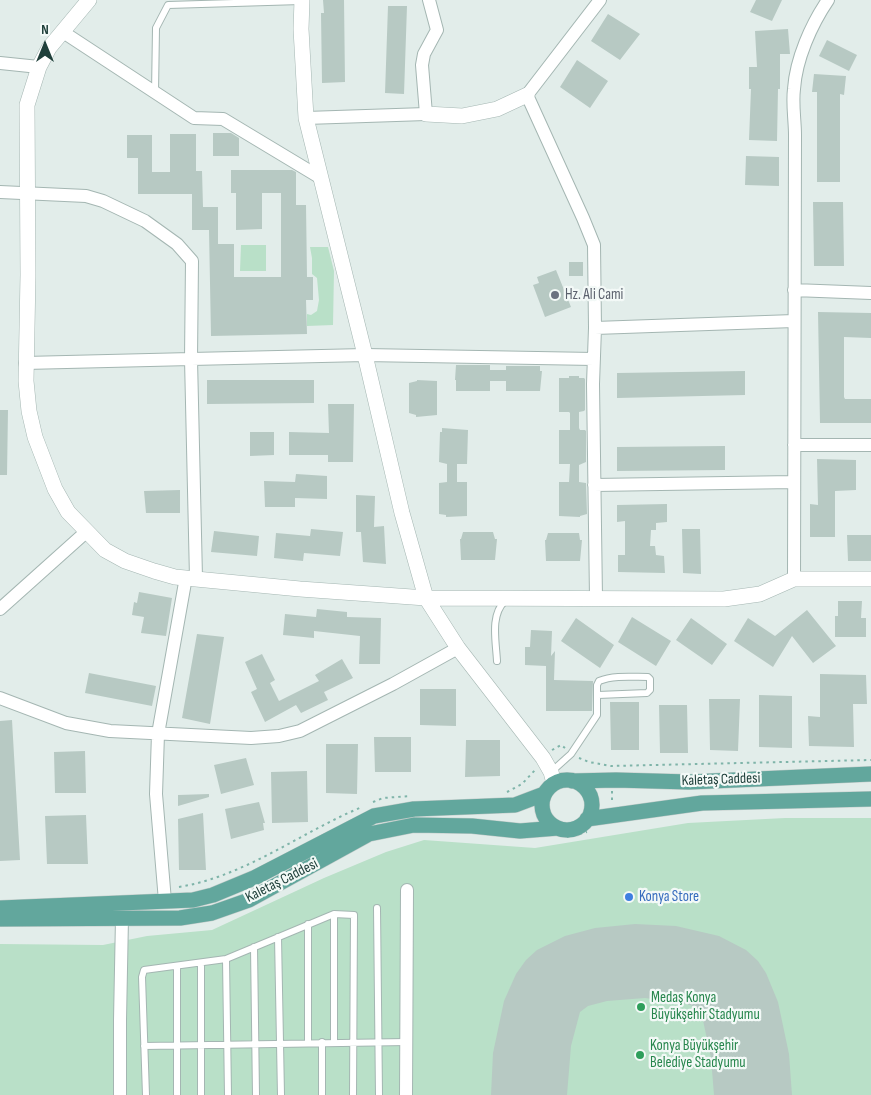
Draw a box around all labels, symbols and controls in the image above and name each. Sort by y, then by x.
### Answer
north arrow [20,20,70,70]
text: N [41,21,49,38]
place label: Hz. Ali Cami [565,286,623,304]
marker: Hz. Ali Cami [549,289,561,301]
street label: Kaletaş Caddesi [681,770,761,790]
street label: Kaletaş Caddesi [243,855,321,907]
place label: Konya Store [639,888,699,906]
marker: Konya Store [623,891,635,903]
place label: Medaş Konya Büyükşehir Stadyumu [651,989,760,1024]
marker: Medaş Konya Büyükşehir Stadyumu [635,1001,647,1013]
place label: Konya Büyükşehir Belediye Stadyumu [650,1037,746,1072]
marker: Konya Büyükşehir Belediye Stadyumu [634,1049,646,1061]

